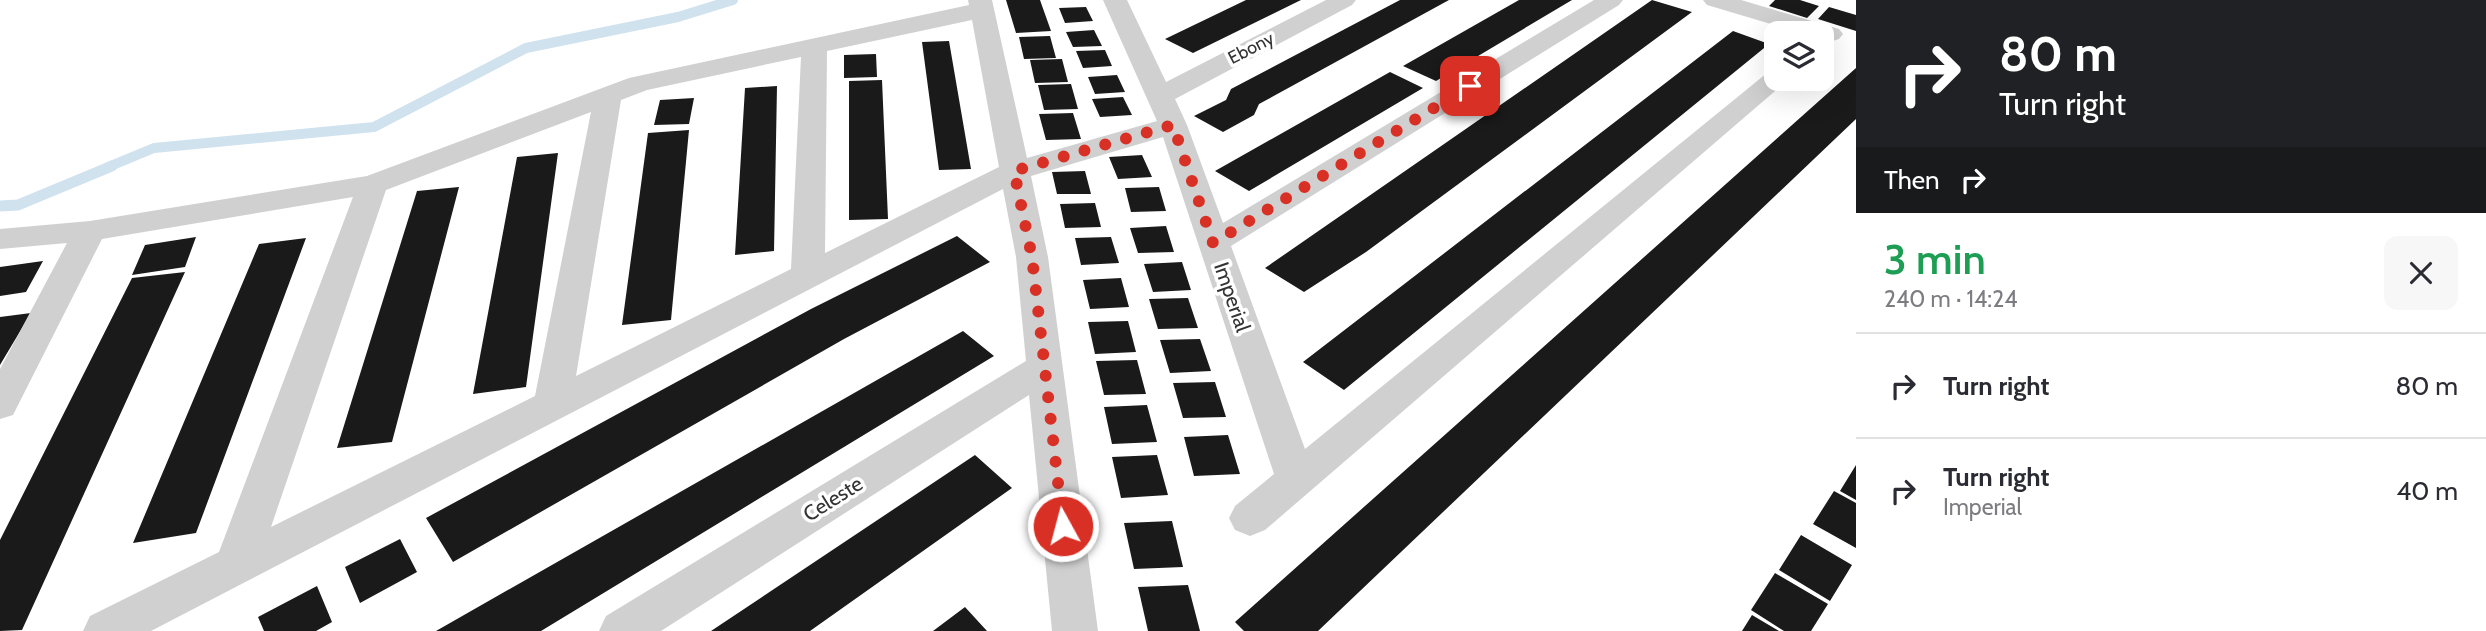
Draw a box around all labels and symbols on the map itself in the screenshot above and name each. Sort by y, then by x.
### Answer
street label: Ebony [1224,27,1278,69]
pin [1440,56,1500,116]
street label: Imperial [1209,259,1256,335]
street label: Celeste [798,471,867,527]
position arrow [1026,489,1100,563]

